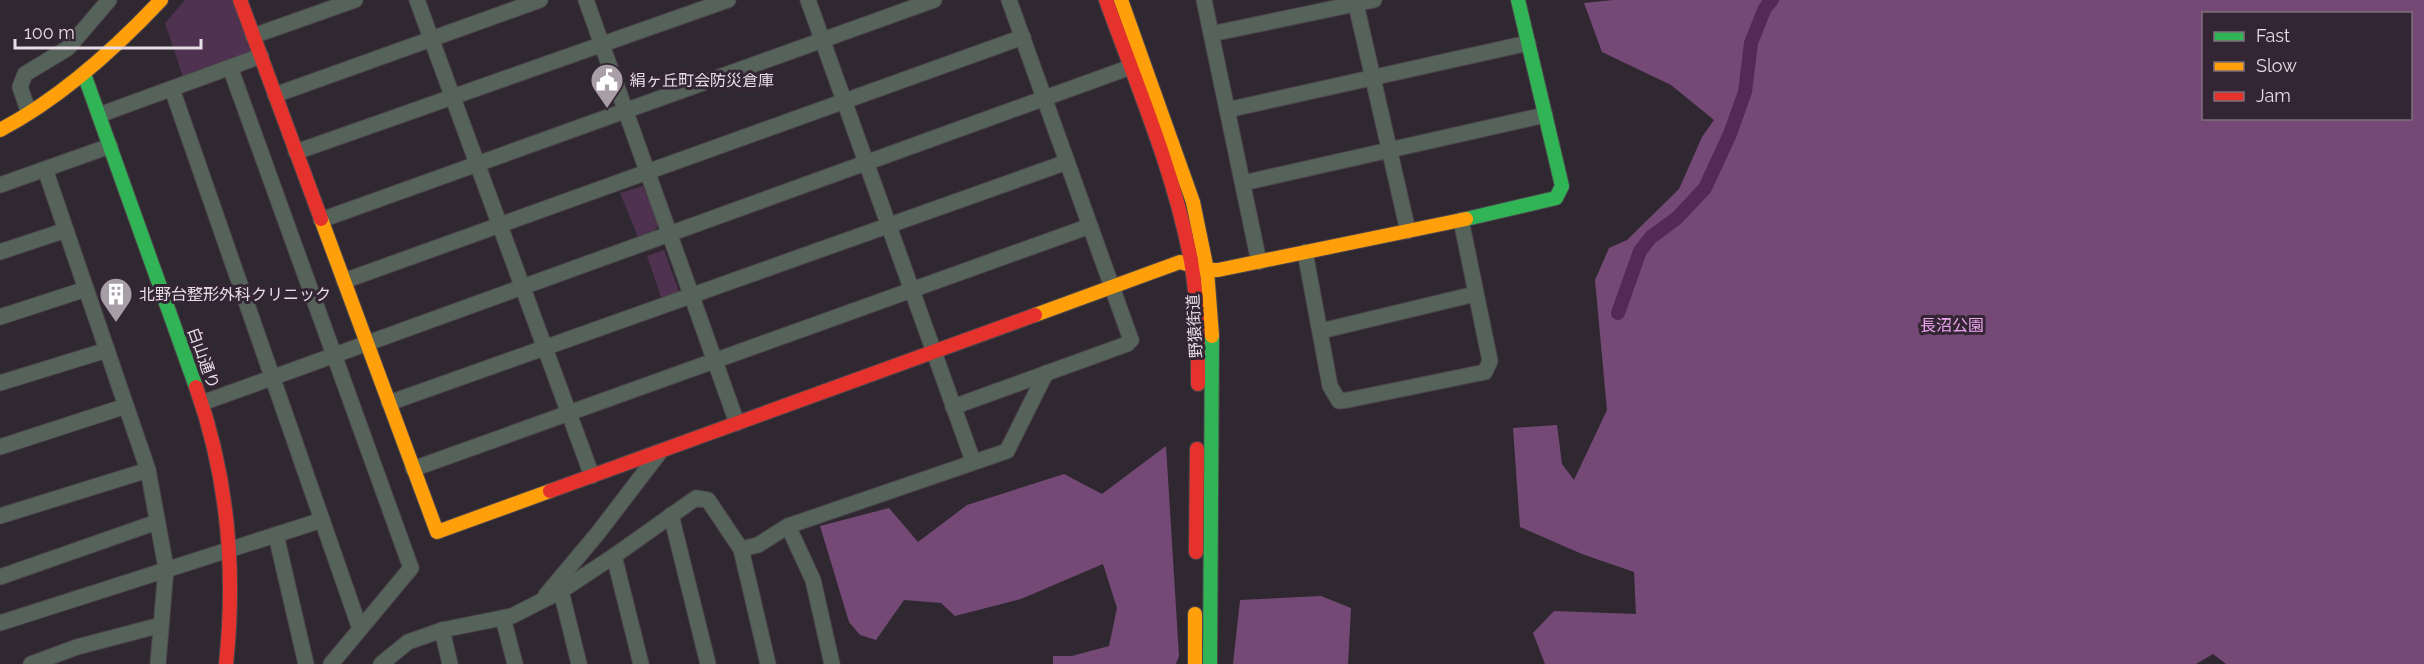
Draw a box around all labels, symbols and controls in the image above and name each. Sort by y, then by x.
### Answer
scale bar [15,12,201,50]
legend [2202,12,2412,120]
text: 100 m [24,22,75,43]
text: Fast [2256,25,2290,46]
text: Slow [2256,55,2297,76]
public building icon: 絹ヶ丘町会防災倉庫 [589,62,625,109]
place label: 絹ヶ丘町会防災倉庫 [630,71,774,90]
text: Jam [2256,85,2291,106]
building icon: 北野台整形外科クリニック [98,276,134,323]
place label: 北野台整形外科クリニック [139,285,331,304]
street label: 野猿街道 [1183,294,1206,358]
park label: 長沼公園 [1920,316,1984,335]
street label: 白山通り [184,325,223,391]

